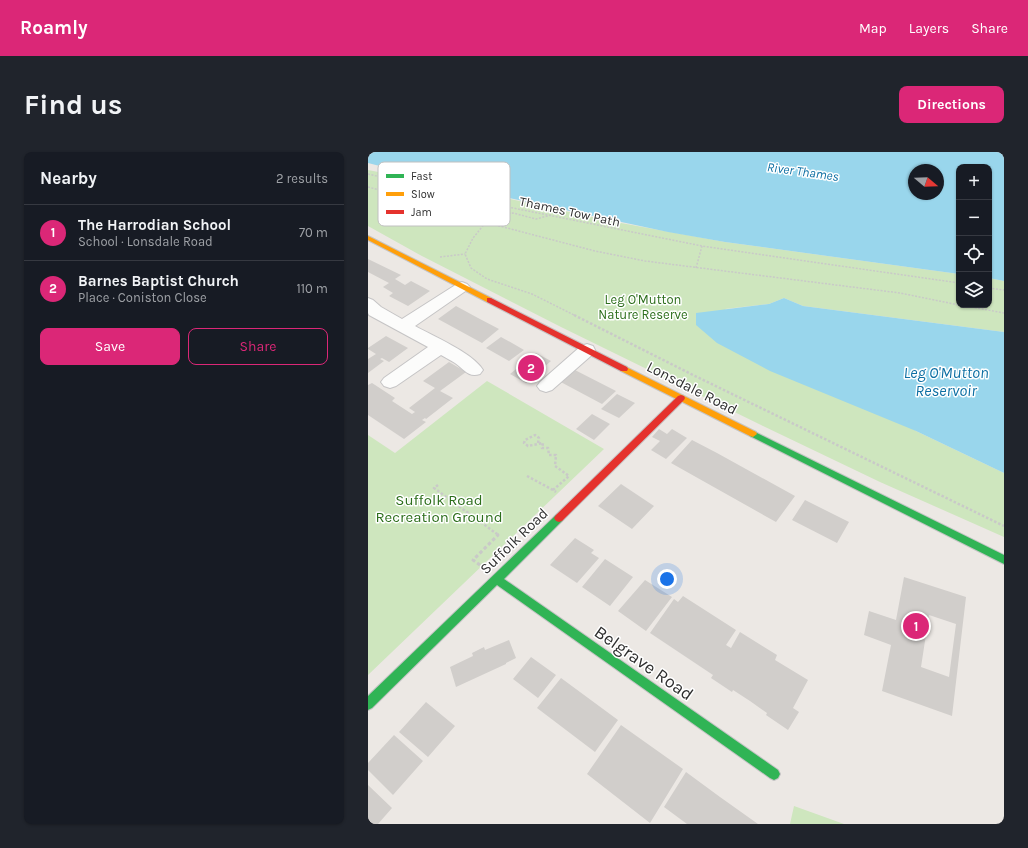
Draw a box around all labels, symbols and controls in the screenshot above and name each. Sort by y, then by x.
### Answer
text: Roamly [20,17,87,39]
text: Map [859,20,887,37]
text: Layers [909,20,949,37]
text: Share [971,20,1008,37]
button: Directions [899,86,1004,123]
text: Find us [24,88,123,121]
water label: River Thames [766,159,840,184]
legend [378,162,510,226]
north arrow [908,164,944,200]
map controls [956,164,992,308]
button: + [956,164,992,200]
text: Nearby [40,168,97,188]
text: Fast [411,170,432,183]
text: 2 results [276,171,328,186]
text: Slow [411,188,435,201]
street label: Thames Tow Path [518,194,622,229]
button: − [956,200,992,236]
text: Jam [411,206,432,219]
text: The Harrodian School [78,216,231,234]
text: 1 [51,225,55,240]
text: 70 m [299,225,328,240]
text: School · Lonsdale Road [78,234,213,249]
button: locate [956,236,992,272]
text: Barnes Baptist Church [78,272,239,290]
button: layers [956,272,992,308]
text: 2 [49,281,57,296]
text: 110 m [296,281,328,296]
text: Place · Coniston Close [78,290,207,305]
park label: Leg O'Mutton Nature Reserve [598,292,688,322]
button: Save [40,328,180,365]
button: Share [188,328,328,365]
pin: 2 [518,353,544,383]
street label: Lonsdale Road [644,357,740,419]
water label: Leg O'Mutton Reservoir [903,363,989,400]
park label: Suffolk Road Recreation Ground [375,491,503,526]
street label: Suffolk Road [476,504,552,578]
your location [657,569,677,589]
pin: 1 [903,611,929,641]
street label: Belgrave Road [590,621,698,705]

